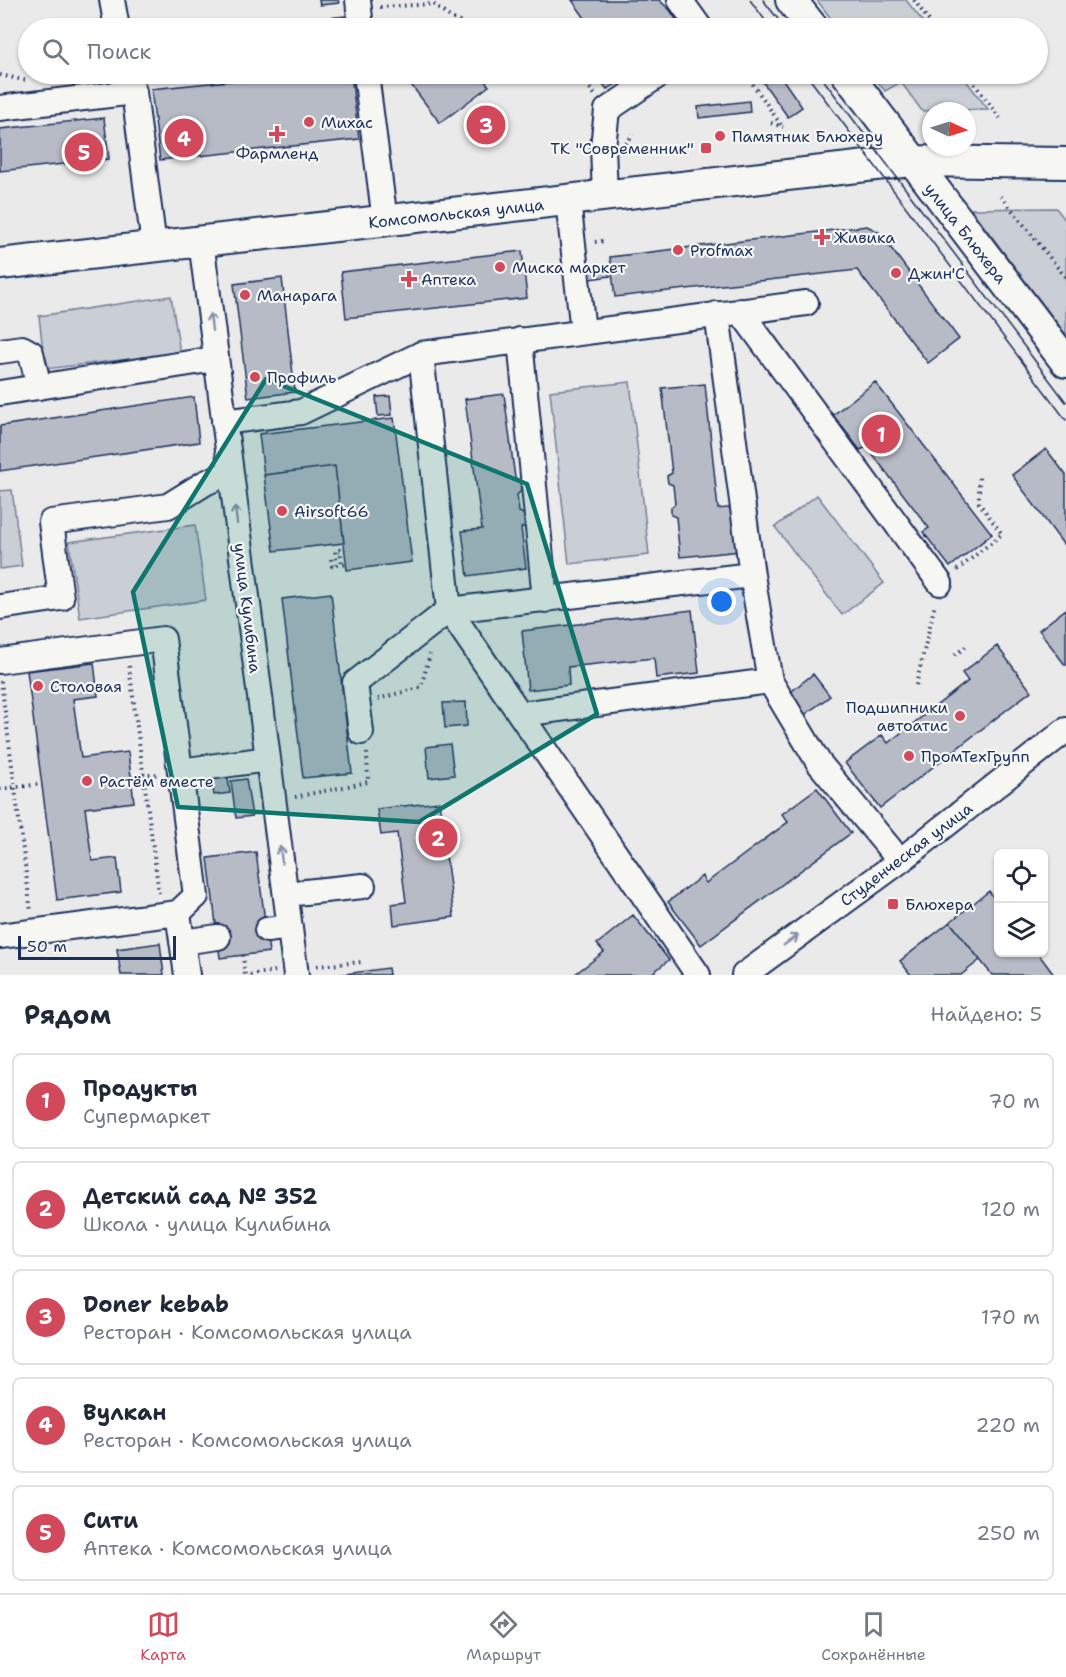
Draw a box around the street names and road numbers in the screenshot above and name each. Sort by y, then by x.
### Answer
street label: улица Блюхера [920,179,1012,288]
street label: Комсомольская улица [367,194,545,233]
street label: улица Кулибина [229,542,266,674]
street label: Студенческая улица [836,798,977,911]

